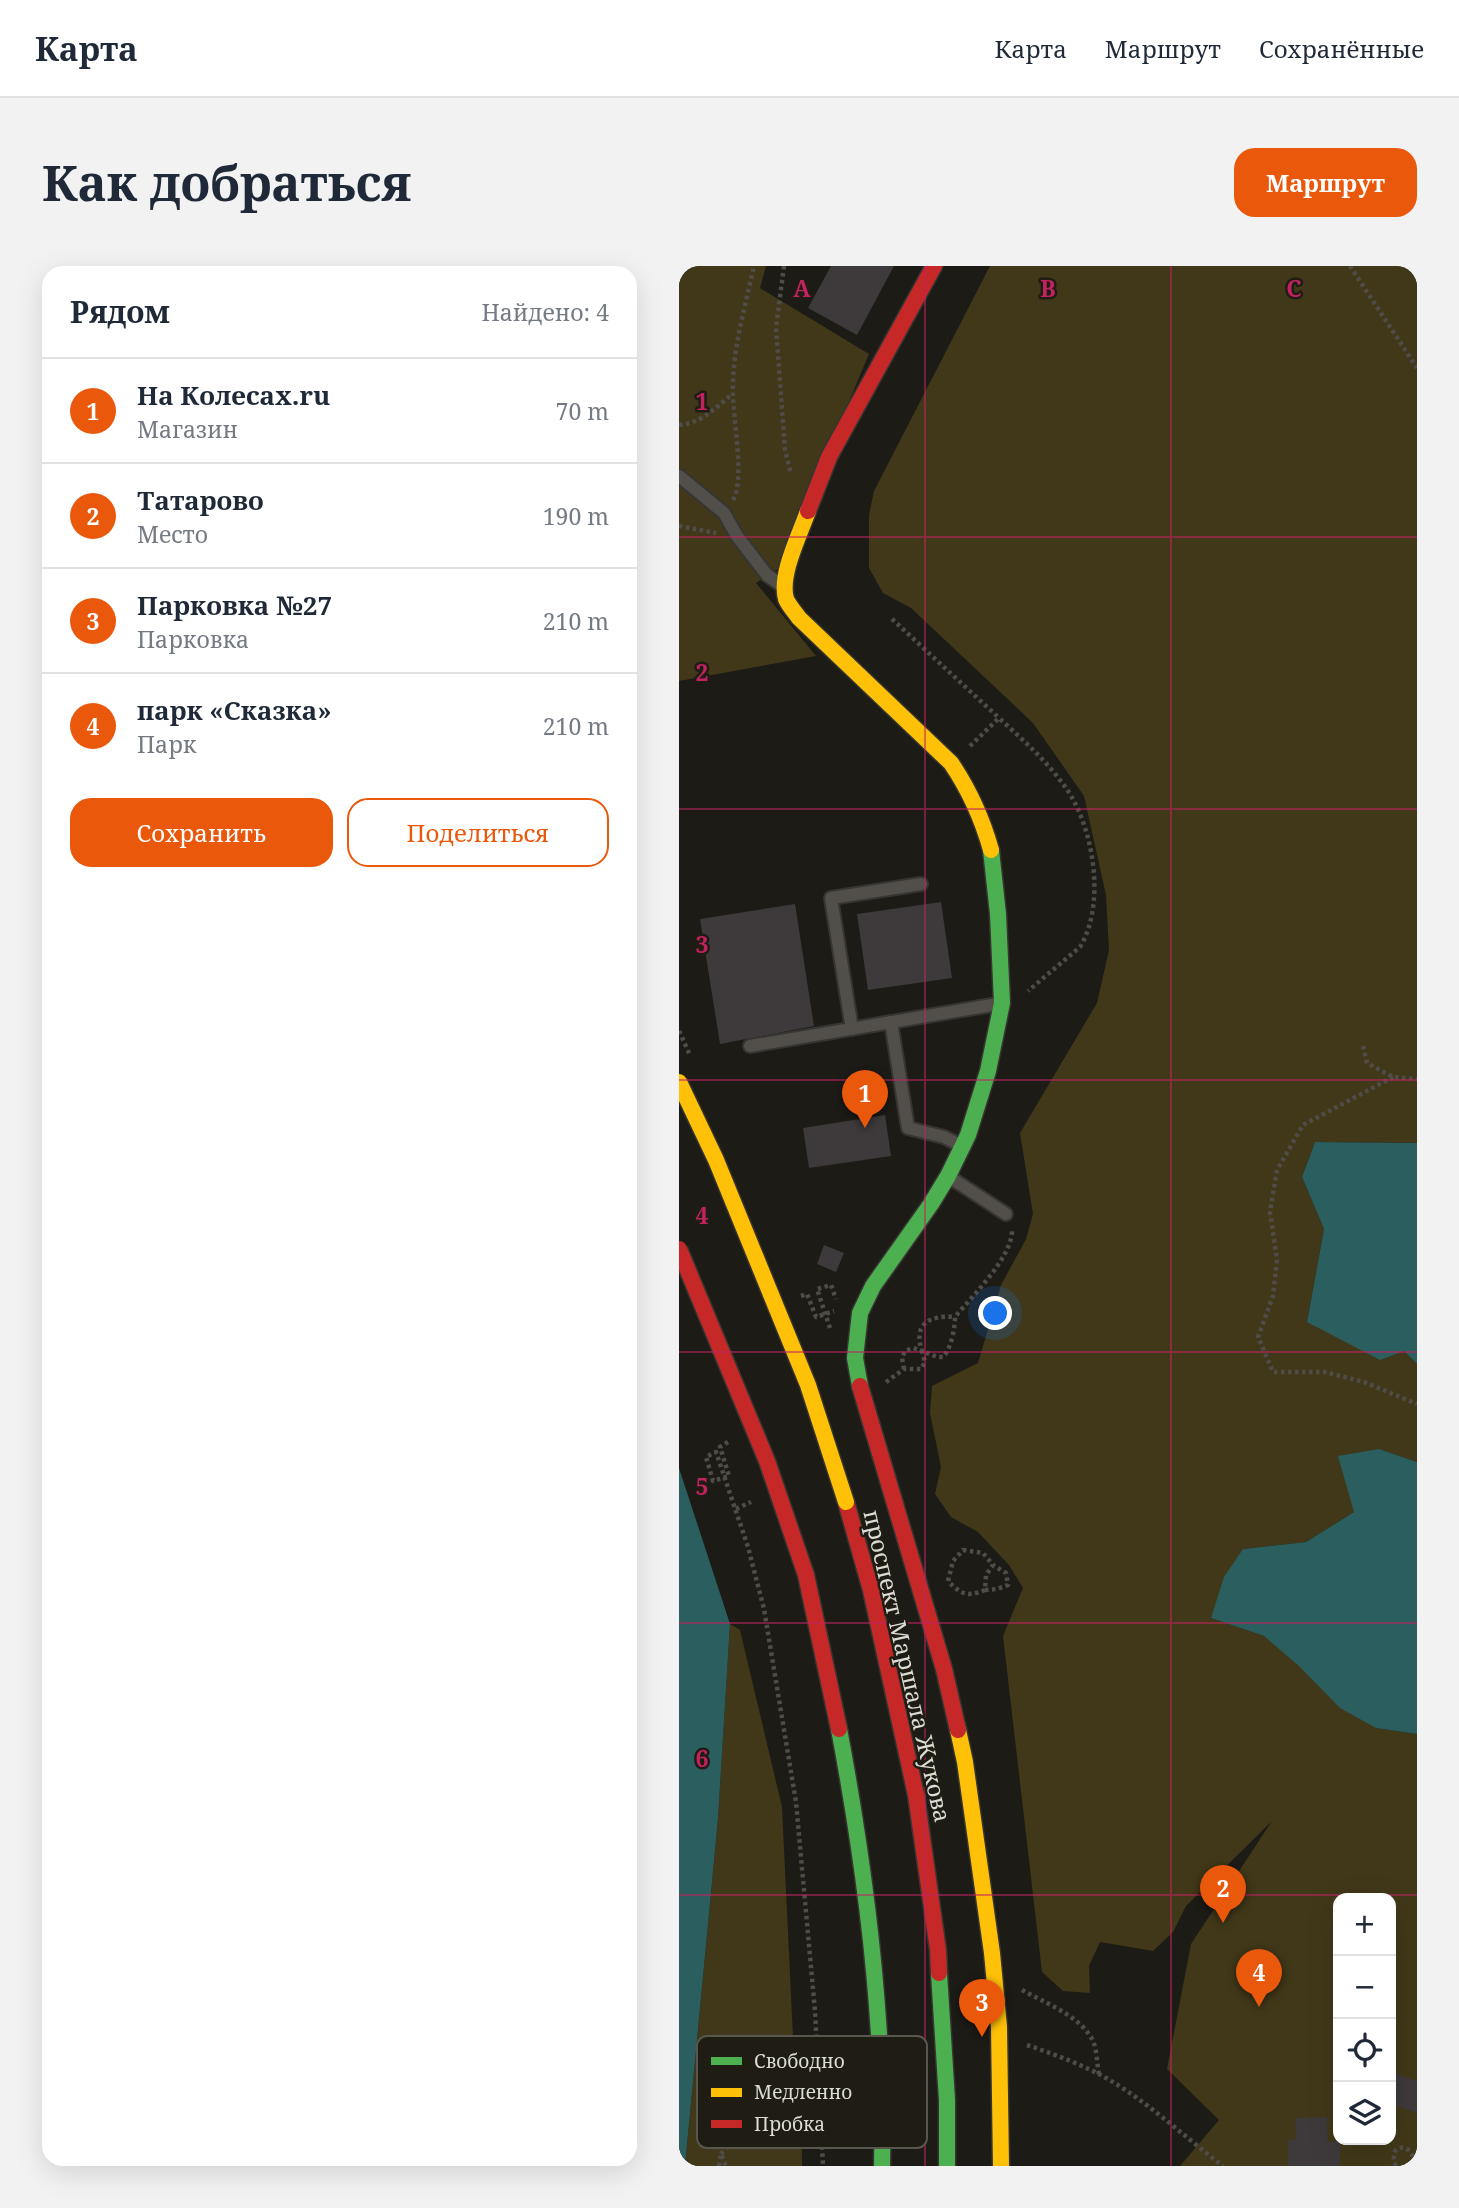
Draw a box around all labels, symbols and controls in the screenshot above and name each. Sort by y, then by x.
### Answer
text: Карта [35,26,138,71]
text: Карта [995,32,1067,65]
text: Маршрут [1105,32,1221,65]
text: Сохранённые [1259,32,1424,65]
button: Маршрут [1234,148,1417,217]
text: Как добраться [42,149,411,215]
text: A [793,272,811,304]
text: B [1040,272,1056,304]
text: C [1286,272,1302,304]
text: Рядом [70,291,170,332]
text: Найдено: 4 [481,296,609,328]
text: На Колесах.ru [137,377,330,413]
text: 1 [696,385,709,417]
text: 1 [87,395,100,427]
text: 70 m [556,395,609,427]
text: Магазин [137,413,238,445]
text: Татарово [137,482,264,518]
text: 2 [87,500,100,532]
text: 190 m [543,500,609,532]
text: Место [137,518,208,550]
text: Парковка №27 [137,587,332,623]
text: 3 [87,605,100,637]
text: 210 m [543,605,609,637]
text: Парковка [137,623,249,655]
text: 2 [696,656,709,688]
text: парк «Сказка» [137,692,332,728]
text: 4 [87,710,100,742]
text: 210 m [543,710,609,742]
text: Парк [137,728,196,760]
button: Сохранить [70,798,333,867]
button: Поделиться [347,798,609,867]
text: 3 [696,928,709,960]
pin: 1 [842,1070,888,1128]
text: 4 [696,1199,709,1231]
your location [978,1296,1012,1330]
text: 5 [696,1470,709,1502]
street label: проспект Маршала Жукова [856,1506,960,1825]
text: 6 [696,1742,709,1774]
pin: 2 [1200,1865,1246,1923]
map controls [1333,1893,1396,2145]
button: + [1333,1893,1396,1956]
pin: 4 [1236,1949,1282,2007]
button: − [1333,1956,1396,2019]
pin: 3 [959,1979,1005,2037]
button: locate [1333,2019,1396,2082]
legend [697,2036,927,2148]
text: Свободно [754,2048,845,2074]
text: Медленно [754,2079,852,2105]
button: layers [1333,2082,1396,2145]
text: Пробка [754,2111,825,2137]

